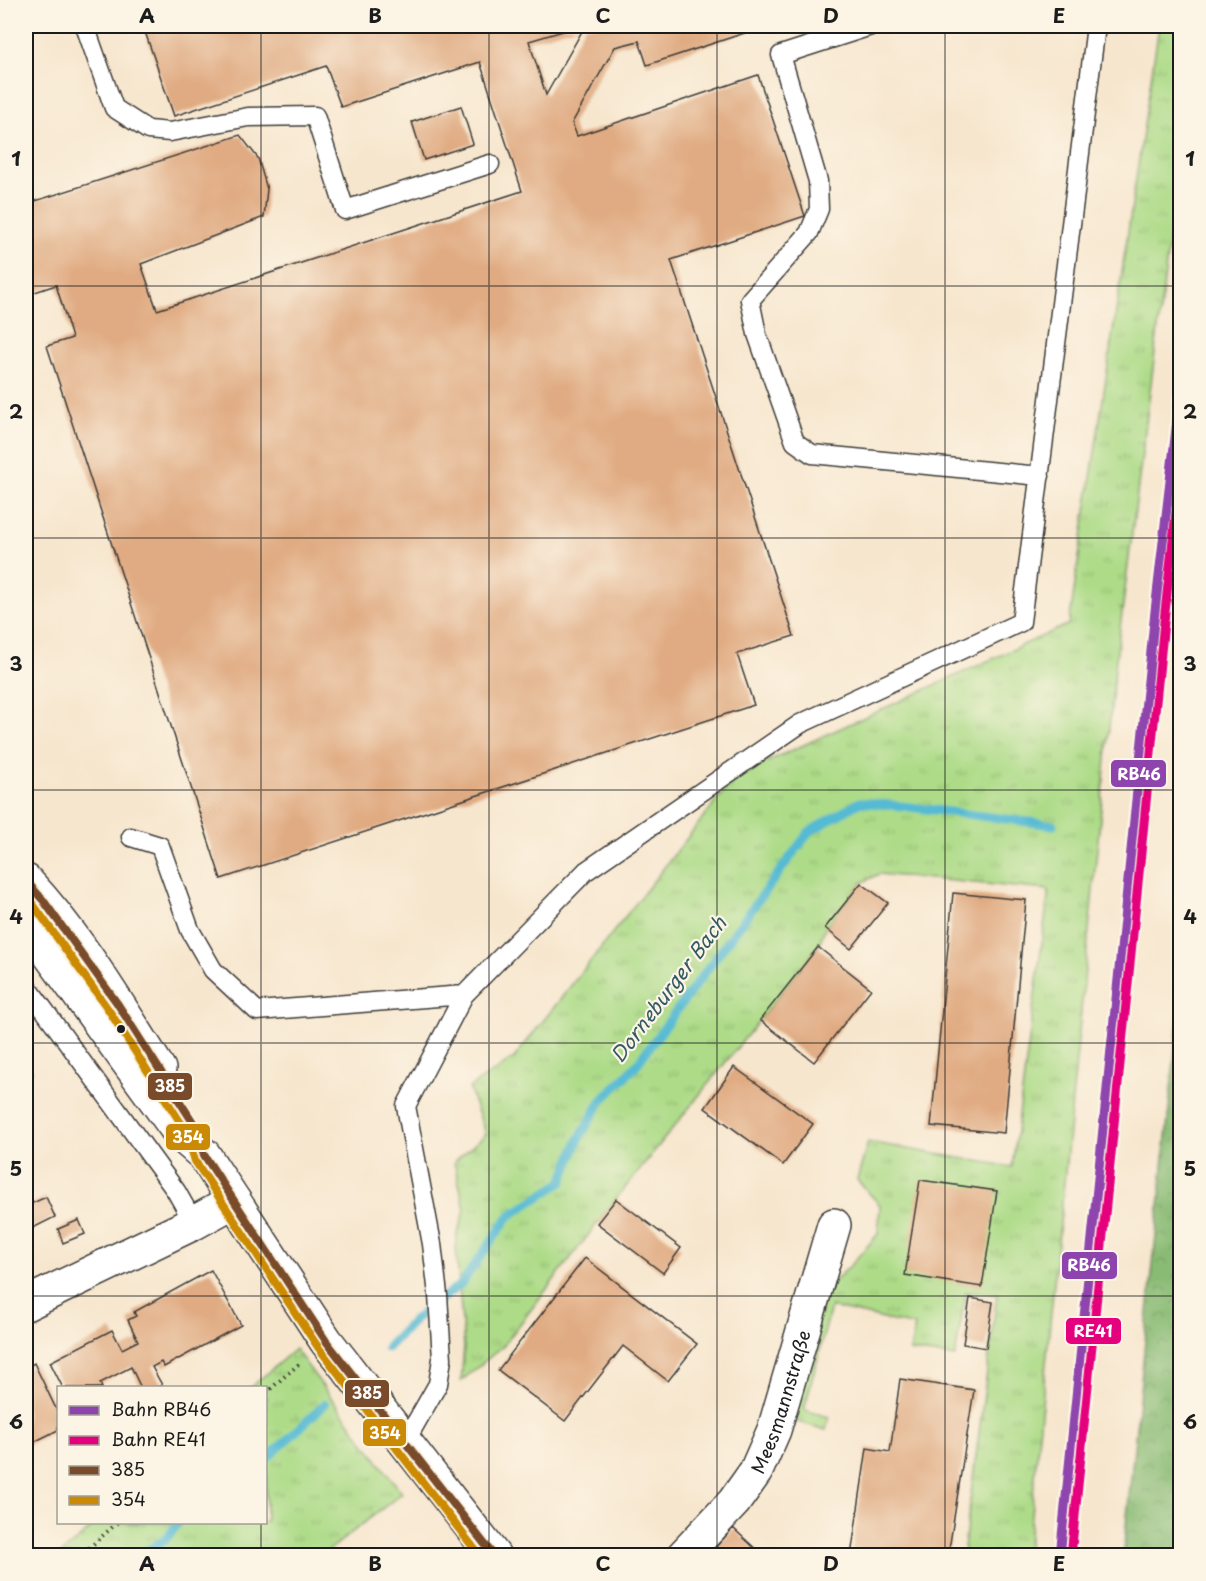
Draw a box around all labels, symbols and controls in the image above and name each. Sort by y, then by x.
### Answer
text: A [139,0,155,30]
text: B [368,0,382,30]
text: C [595,0,611,30]
text: D [823,0,839,30]
text: E [1053,0,1065,30]
text: 1 [11,143,21,173]
text: 1 [1185,143,1195,173]
text: 2 [9,396,23,426]
text: 2 [1183,396,1197,426]
text: 3 [9,648,23,678]
text: 3 [1183,648,1197,678]
line badge: RB46 [1110,759,1167,788]
text: RB46 [1117,761,1161,785]
text: 4 [9,901,23,931]
text: 4 [1183,901,1197,931]
water label: Dorneburger Bach [603,909,733,1068]
unlabelled marker [115,1023,127,1035]
line badge: 385 [147,1072,193,1101]
text: 385 [155,1073,185,1097]
line badge: 354 [165,1123,211,1151]
text: 354 [172,1124,204,1148]
text: 5 [10,1153,22,1183]
text: 5 [1184,1153,1196,1183]
line badge: RB46 [1061,1251,1118,1280]
text: RB46 [1067,1252,1111,1276]
line badge: RE41 [1065,1317,1122,1345]
text: RE41 [1074,1318,1113,1342]
street label: Meesmannstraße [743,1327,816,1478]
line badge: 385 [344,1379,390,1408]
text: 385 [352,1380,382,1404]
legend [57,1386,267,1524]
text: Bahn RB46 [111,1395,211,1422]
text: 6 [9,1406,23,1436]
text: 6 [1183,1406,1197,1436]
line badge: 354 [362,1418,407,1447]
text: 354 [369,1420,401,1444]
text: Bahn RE41 [111,1425,206,1452]
text: 385 [111,1455,145,1482]
text: 354 [111,1485,146,1512]
text: A [139,1548,155,1578]
text: B [368,1548,382,1578]
text: C [595,1548,611,1578]
text: D [823,1548,839,1578]
text: E [1053,1548,1065,1578]

